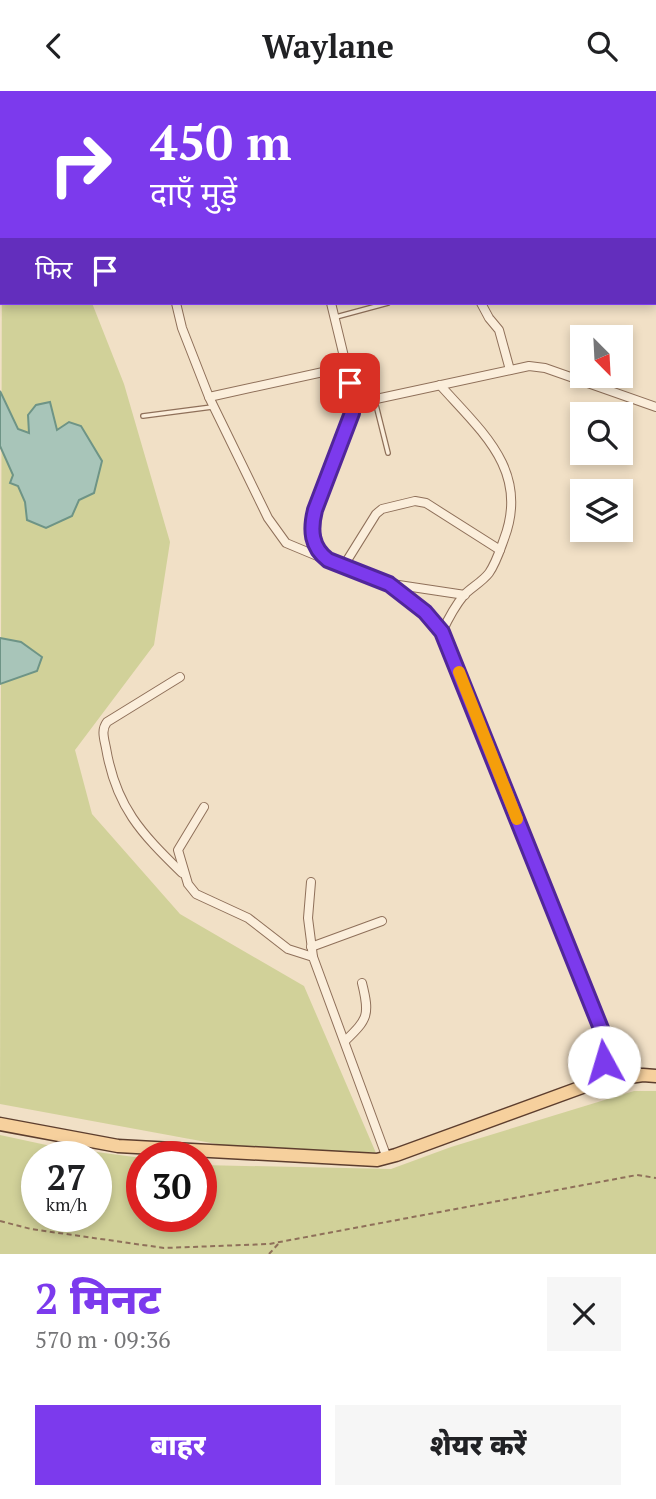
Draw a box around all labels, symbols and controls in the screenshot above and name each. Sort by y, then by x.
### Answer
text: Waylane [262,25,394,67]
icon: back [35,27,73,65]
icon: search [583,27,621,65]
text: 450 m [150,109,292,174]
icon: right [35,119,126,210]
text: दाएँ मुड़ें [150,172,237,214]
text: फिर [35,252,72,286]
icon: arrive [86,252,124,290]
north arrow [570,325,634,389]
map controls [570,325,633,542]
pin [320,353,380,413]
icon: arrive [331,364,369,402]
button: search [570,402,633,465]
button: layers [570,479,633,542]
position arrow [567,1025,641,1099]
speed limit sign: 30 [126,1141,217,1232]
text: 27 [47,1154,86,1200]
text: km/h [46,1192,87,1216]
text: 2 मिनट [35,1270,161,1326]
button: close [547,1277,621,1351]
text: 570 m · 09:36 [35,1324,170,1355]
button: बाहर [35,1405,321,1485]
button: शेयर करें [335,1405,621,1485]

